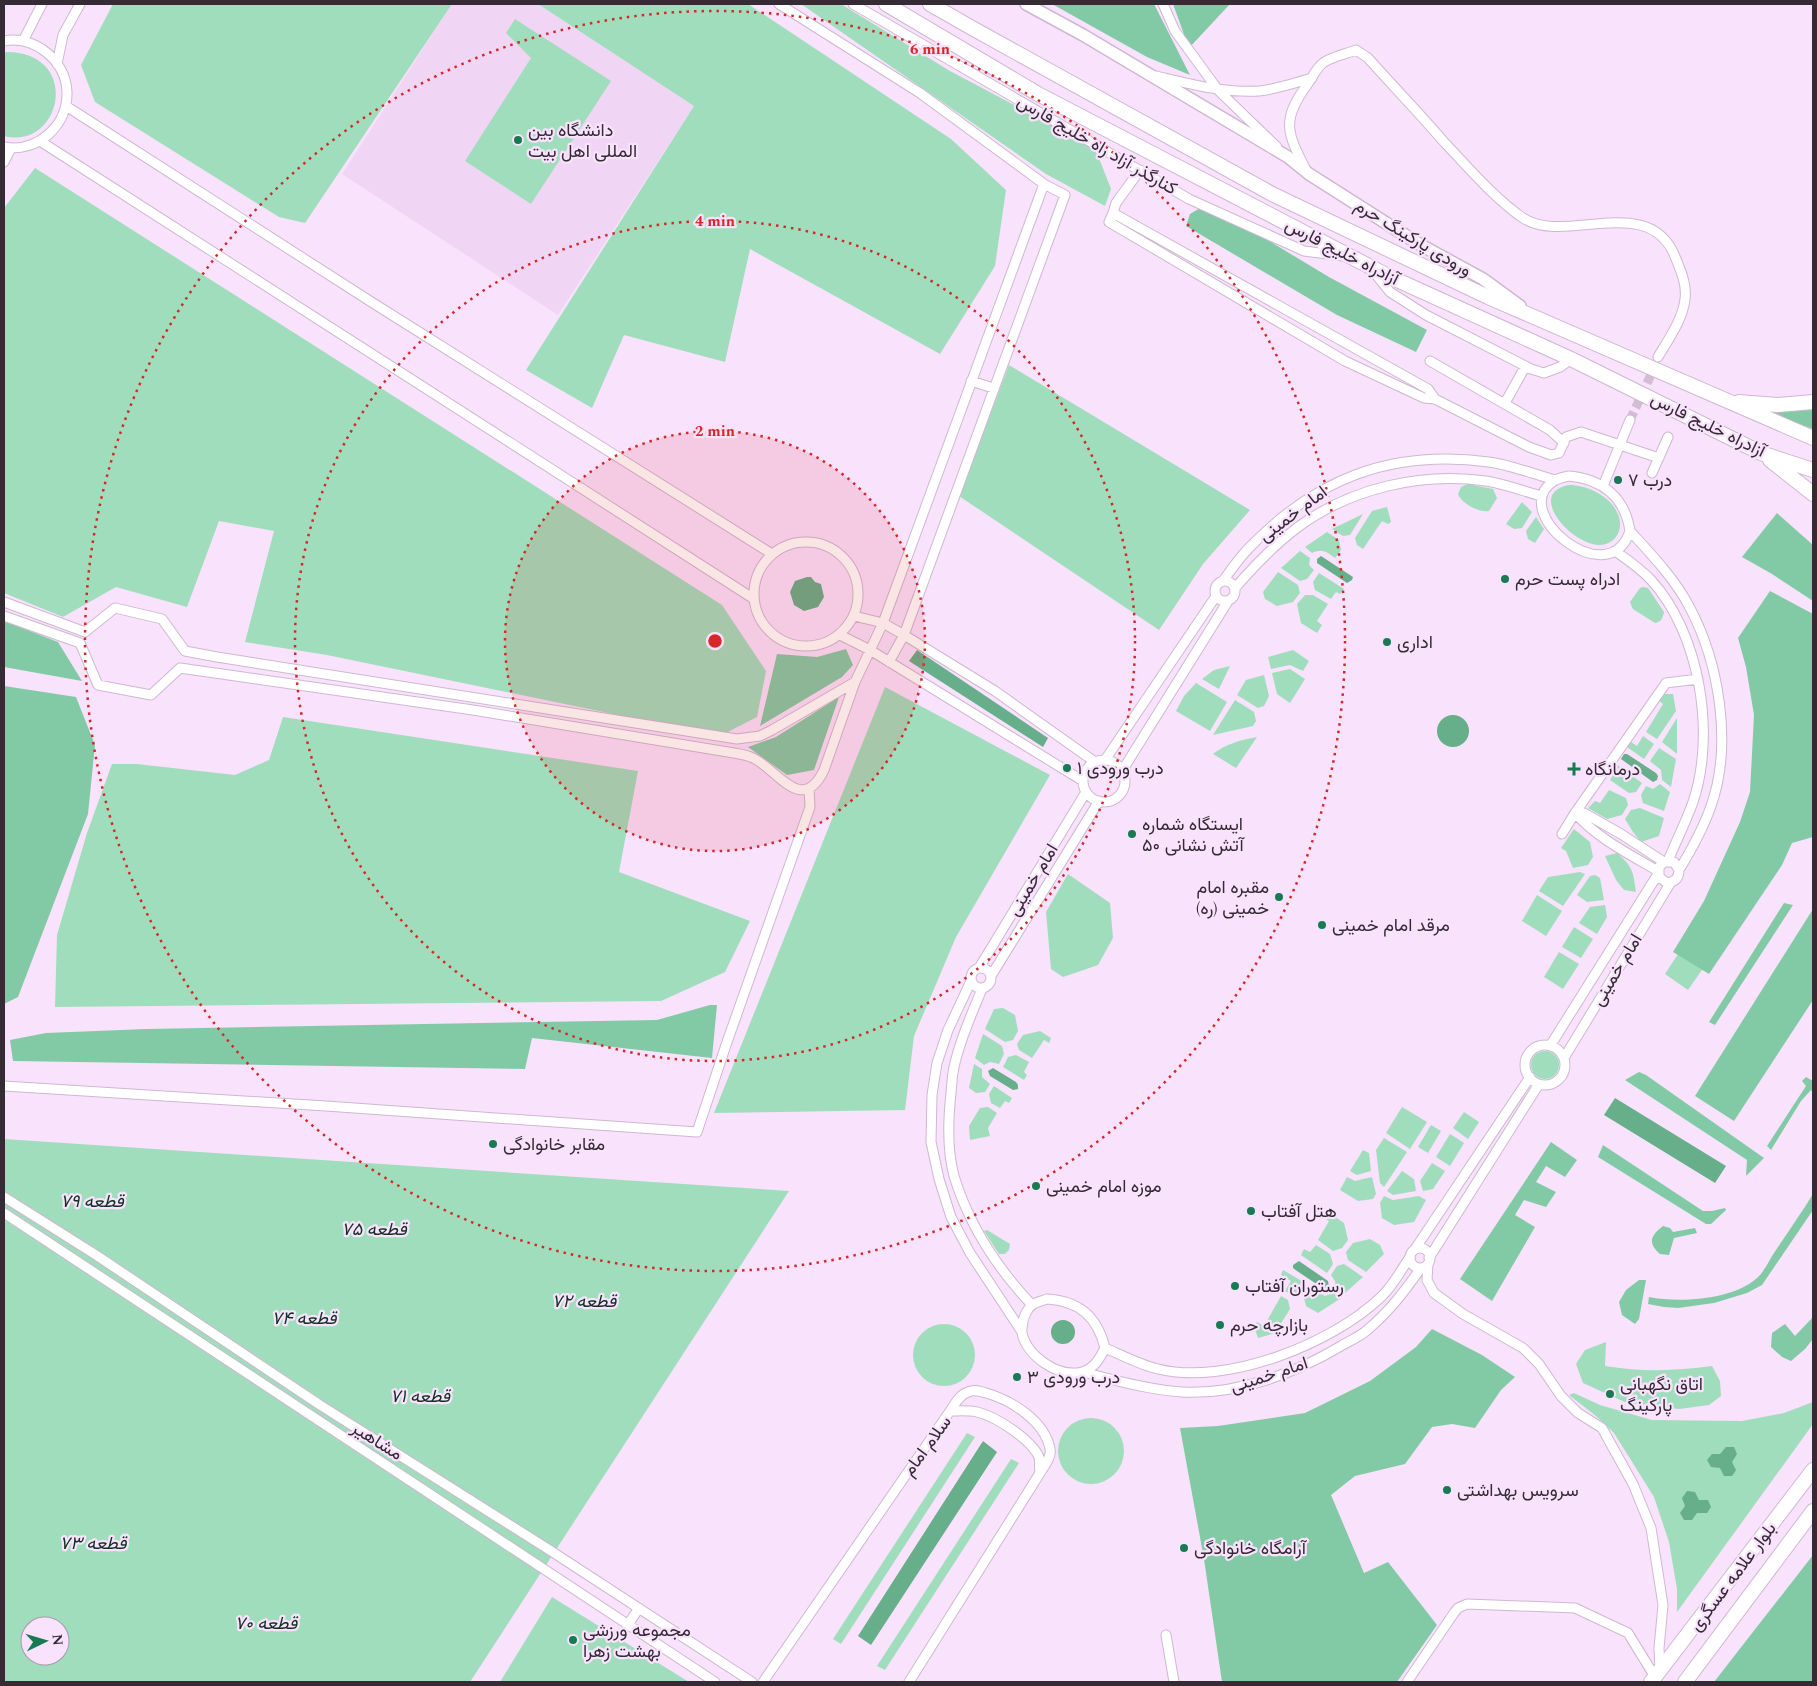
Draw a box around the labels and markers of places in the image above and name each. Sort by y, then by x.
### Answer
place label: دانشگاه بین المللی اهل بیت [528,117,637,165]
marker: دانشگاه بین المللی اهل بیت [512,134,524,146]
place label: درب ۷ [1628,467,1672,494]
marker: درب ۷ [1612,474,1624,486]
place label: ادراه پست حرم [1515,566,1620,593]
marker: ادراه پست حرم [1499,573,1511,585]
place label: اداری [1397,629,1433,656]
centre of rings [706,632,724,650]
marker: اداری [1381,636,1393,648]
place label: درب ورودی ۱ [1077,755,1164,782]
place label: درمانگاه [1585,756,1640,783]
marker: درب ورودی ۱ [1061,762,1073,774]
marker: درمانگاه [1567,762,1581,776]
place label: ایستگاه شماره ۵۰ آتش نشانی [1142,811,1245,859]
marker: ایستگاه شماره ۵۰ آتش نشانی [1126,828,1138,840]
place label: مقبره امام خمینی (ره) [1196,874,1269,922]
marker: مقبره امام خمینی (ره) [1273,891,1285,903]
place label: مرقد امام خمینی [1332,912,1450,939]
marker: مرقد امام خمینی [1316,919,1328,931]
place label: مقابر خانوادگی [503,1131,605,1158]
marker: مقابر خانوادگی [487,1138,499,1150]
place label: موزه امام خمینی [1046,1173,1162,1200]
marker: موزه امام خمینی [1030,1180,1042,1192]
place label: هتل آفتاب [1261,1198,1337,1225]
marker: هتل آفتاب [1245,1205,1257,1217]
place label: رستوران آفتاب [1245,1273,1344,1300]
marker: رستوران آفتاب [1229,1280,1241,1292]
place label: بازارچه حرم [1230,1312,1308,1339]
marker: بازارچه حرم [1214,1319,1226,1331]
place label: درب ورودی ۳ [1027,1364,1120,1391]
marker: درب ورودی ۳ [1011,1371,1023,1383]
place label: اتاق نگهبانی پارکینگ [1620,1371,1703,1419]
marker: اتاق نگهبانی پارکینگ [1604,1388,1616,1400]
place label: سرویس بهداشتی [1457,1477,1579,1504]
marker: سرویس بهداشتی [1441,1484,1453,1496]
place label: آرامگاه خانوادگی [1194,1535,1308,1562]
marker: آرامگاه خانوادگی [1178,1542,1190,1554]
place label: مجموعه ورزشی بهشت زهرا [583,1617,691,1665]
marker: مجموعه ورزشی بهشت زهرا [567,1634,579,1646]

